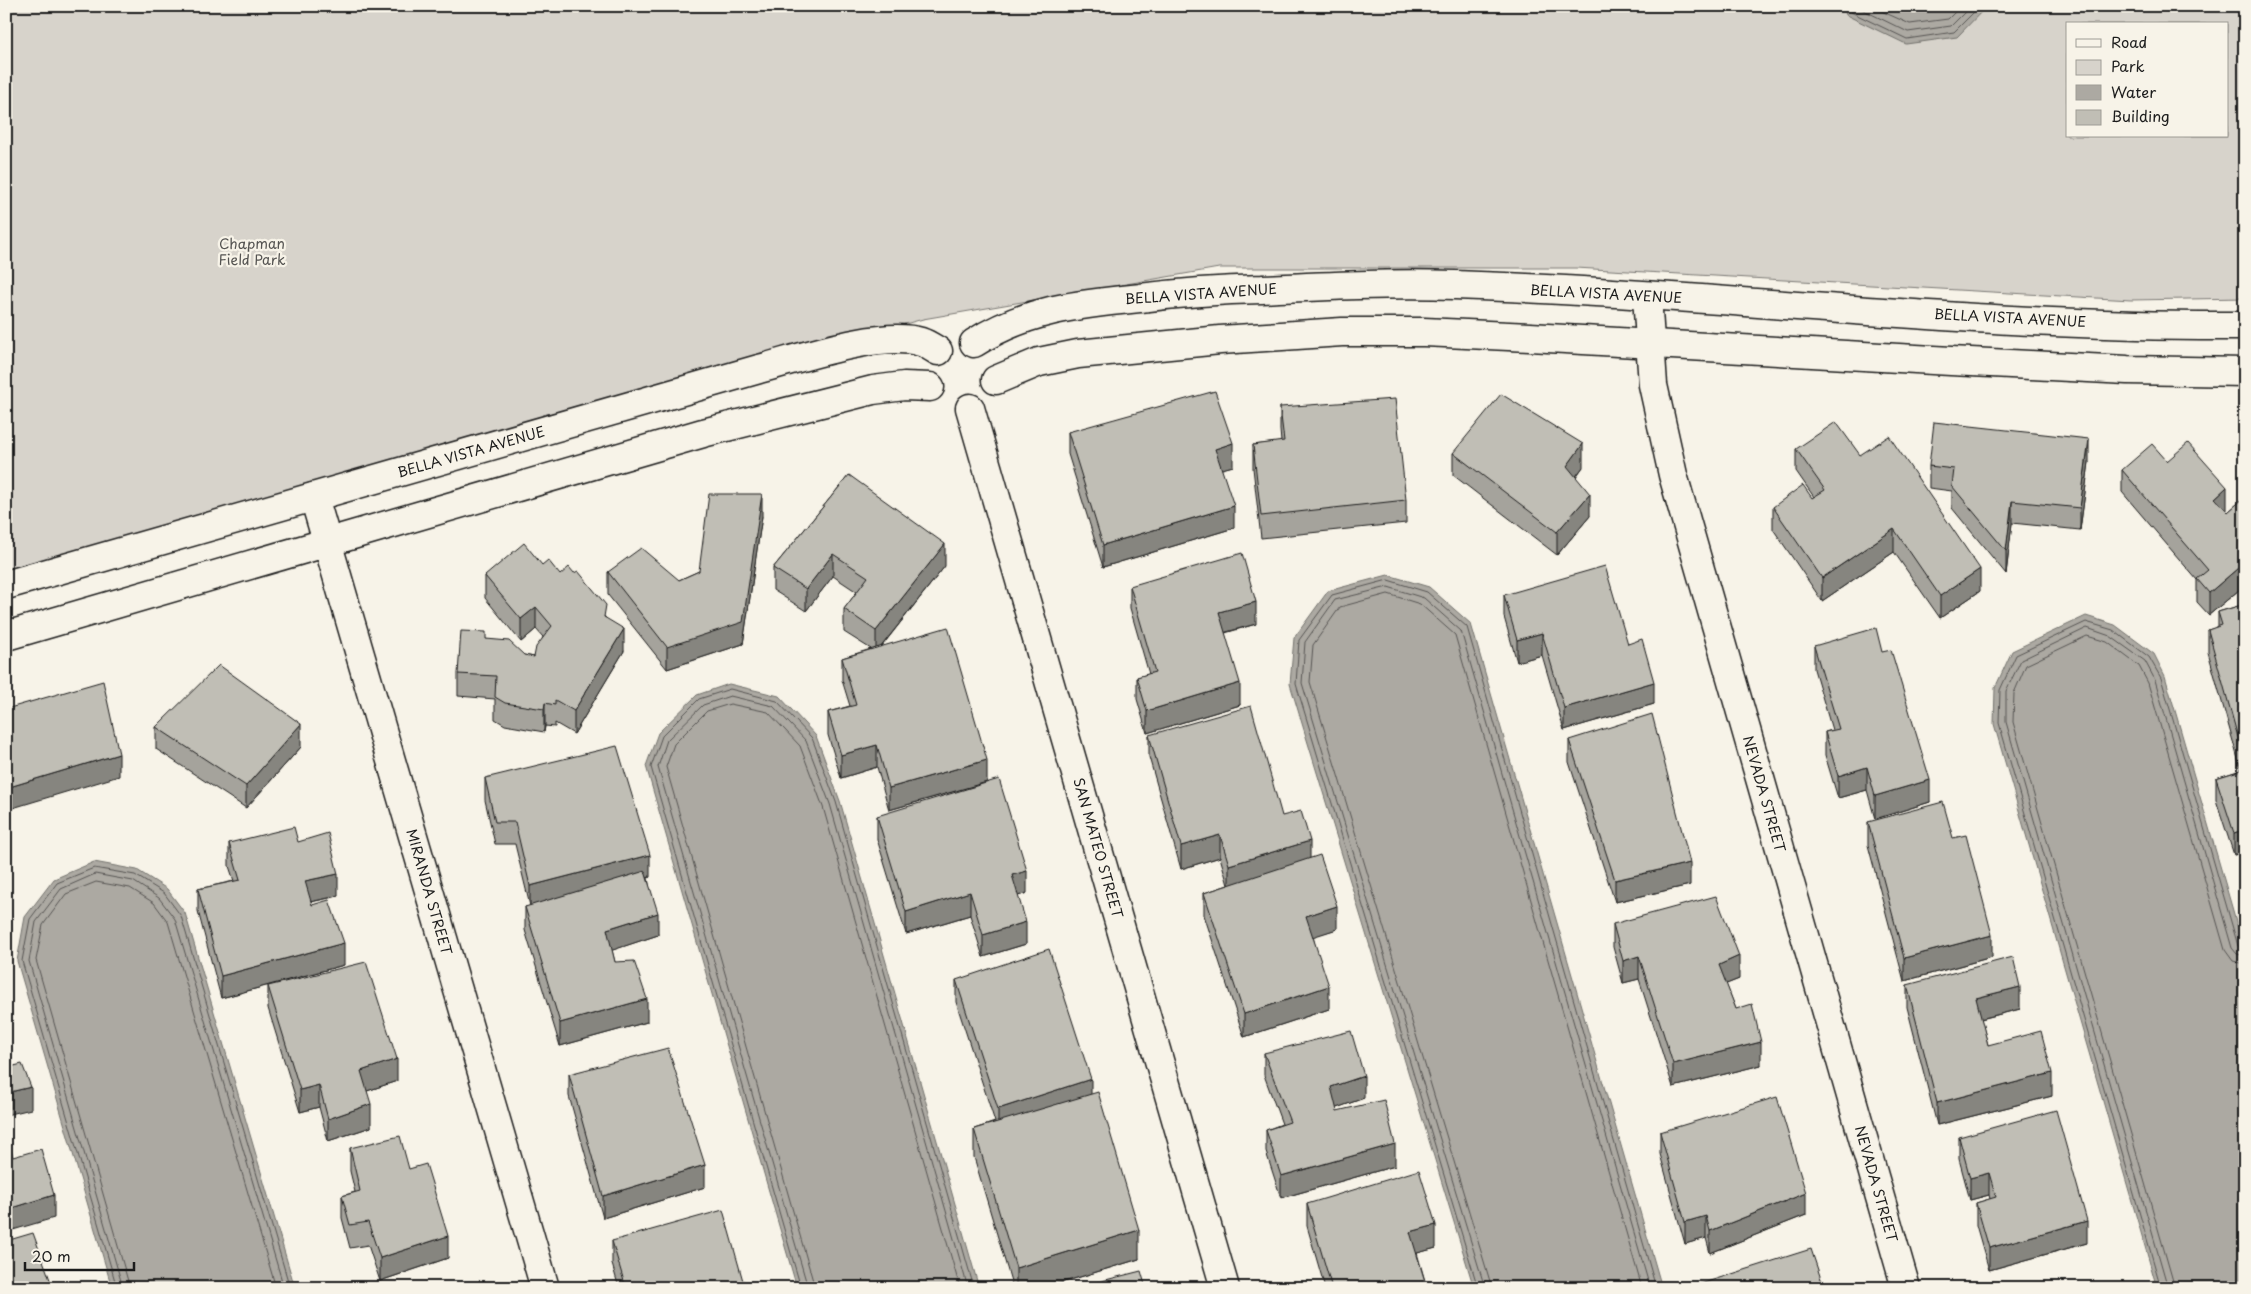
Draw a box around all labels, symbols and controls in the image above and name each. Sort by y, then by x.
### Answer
legend [2066,22,2228,138]
text: Road [2111,30,2147,53]
text: Park [2111,54,2145,77]
text: Water [2111,80,2156,103]
text: Building [2111,104,2170,127]
park label: Chapman Field Park [219,233,286,270]
street label: BELLA VISTA AVENUE [1124,278,1278,309]
street label: BELLA VISTA AVENUE [1529,279,1683,308]
street label: BELLA VISTA AVENUE [1933,303,2087,332]
street label: BELLA VISTA AVENUE [395,420,547,483]
street label: NEVADA STREET [1738,733,1791,855]
street label: SAN MATEO STREET [1068,775,1129,921]
street label: MIRANDA STREET [401,826,458,958]
street label: NEVADA STREET [1850,1123,1903,1245]
scale bar [25,1239,134,1271]
text: 20 m [32,1244,71,1267]

